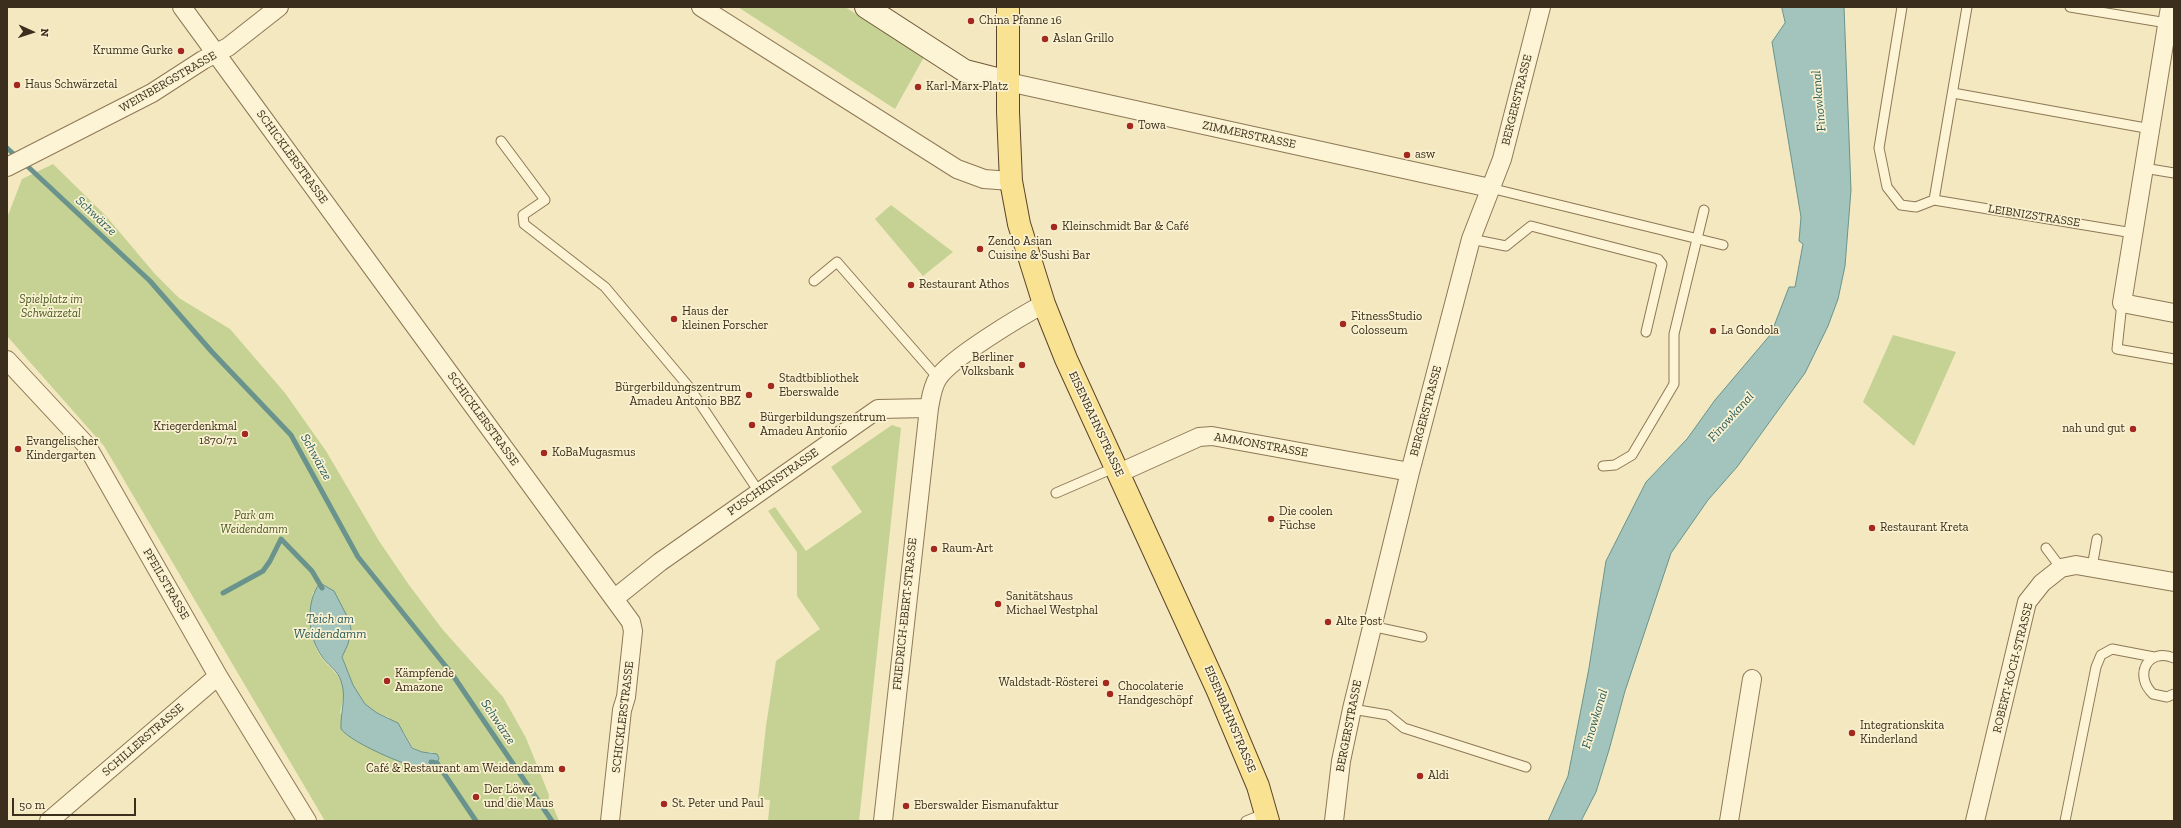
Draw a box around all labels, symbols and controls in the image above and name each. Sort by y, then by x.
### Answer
north arrow [12,12,52,52]
place label: China Pfanne 16 [979,14,1062,28]
marker: China Pfanne 16 [966,16,976,26]
text: N [38,28,51,37]
place label: Aslan Grillo [1053,32,1114,46]
marker: Aslan Grillo [1040,34,1050,44]
place label: Krumme Gurke [93,44,173,58]
marker: Krumme Gurke [176,46,186,56]
street label: WEINBERGSTRASSE [117,48,219,116]
street label: BERGERSTRASSE [1499,53,1535,147]
water label: Finowkanal [1809,70,1829,132]
place label: Haus Schwärzetal [25,78,118,92]
marker: Haus Schwärzetal [12,80,22,90]
place label: Karl-Marx-Platz [926,80,1008,94]
marker: Karl-Marx-Platz [913,82,923,92]
street label: SCHICKLERSTRASSE [253,107,331,207]
street label: ZIMMERSTRASSE [1201,118,1297,152]
place label: Towa [1138,119,1166,133]
marker: Towa [1125,121,1135,131]
place label: asw [1415,148,1435,162]
marker: asw [1402,150,1412,160]
water label: Schwärze [72,193,120,239]
street label: LEIBNIZSTRASSE [1987,202,2081,230]
place label: Kleinschmidt Bar & Café [1062,220,1189,234]
marker: Kleinschmidt Bar & Café [1049,222,1059,232]
place label: Zendo Asian Cuisine & Sushi Bar [988,235,1090,263]
marker: Zendo Asian Cuisine & Sushi Bar [975,244,985,254]
place label: Restaurant Athos [919,278,1009,292]
marker: Restaurant Athos [906,280,916,290]
park label: Spielplatz im Schwärzetal [19,293,83,321]
place label: Haus der kleinen Forscher [682,305,768,333]
place label: FitnessStudio Colosseum [1351,310,1422,338]
marker: Haus der kleinen Forscher [669,314,679,324]
marker: FitnessStudio Colosseum [1338,319,1348,329]
place label: La Gondola [1721,324,1779,338]
marker: La Gondola [1708,326,1718,336]
place label: Berliner Volksbank [961,351,1014,379]
marker: Berliner Volksbank [1017,360,1027,370]
street label: BERGERSTRASSE [1407,364,1445,458]
street label: SCHICKLERSTRASSE [444,369,522,469]
street label: EISENBAHNSTRASSE [1065,369,1127,479]
place label: Stadtbibliothek Eberswalde [779,372,859,400]
place label: Bürgerbildungszentrum Amadeu Antonio BBZ [615,381,741,409]
marker: Stadtbibliothek Eberswalde [766,381,776,391]
water label: Finowkanal [1705,389,1757,445]
marker: Bürgerbildungszentrum Amadeu Antonio BBZ [744,390,754,400]
place label: Bürgerbildungszentrum Amadeu Antonio [760,411,886,439]
place label: Kriegerdenkmal 1870/71 [153,420,237,448]
marker: Bürgerbildungszentrum Amadeu Antonio [747,420,757,430]
place label: nah und gut [2062,422,2125,436]
marker: nah und gut [2128,424,2138,434]
marker: Kriegerdenkmal 1870/71 [240,429,250,439]
street label: AMMONSTRASSE [1213,430,1309,460]
water label: Schwärze [297,431,335,483]
place label: Evangelischer Kindergarten [26,435,99,463]
marker: Evangelischer Kindergarten [13,444,23,454]
street label: PUSCHKINSTRASSE [725,445,821,519]
place label: KoBaMugasmus [552,446,635,460]
marker: KoBaMugasmus [539,448,549,458]
place label: Die coolen Füchse [1279,505,1333,533]
park label: Park am Weidendamm [220,509,288,537]
marker: Die coolen Füchse [1266,514,1276,524]
place label: Restaurant Kreta [1880,521,1969,535]
marker: Restaurant Kreta [1867,523,1877,533]
street label: FRIEDRICH-EBERT-STRASSE [890,537,920,691]
place label: Raum-Art [942,542,993,556]
marker: Raum-Art [929,544,939,554]
street label: PFEILSTRASSE [140,546,192,622]
place label: Sanitätshaus Michael Westphal [1006,590,1098,618]
marker: Sanitätshaus Michael Westphal [993,599,1003,609]
street label: ROBERT-KOCH-STRASSE [1990,601,2036,735]
water label: Teich am Weidendamm [294,611,366,642]
place label: Alte Post [1336,615,1382,629]
marker: Alte Post [1323,617,1333,627]
street label: SCHICKLERSTRASSE [609,660,637,774]
street label: EISENBAHNSTRASSE [1201,663,1259,775]
place label: Kämpfende Amazone [395,667,454,695]
marker: Kämpfende Amazone [382,676,392,686]
place label: Waldstadt-Rösterei [999,676,1098,690]
marker: Waldstadt-Rösterei [1101,678,1111,688]
street label: BERGERSTRASSE [1333,679,1365,773]
place label: Chocolaterie Handgeschöpf [1118,680,1193,708]
water label: Finowkanal [1579,687,1611,751]
marker: Chocolaterie Handgeschöpf [1105,689,1115,699]
water label: Schwärze [477,697,519,747]
street label: SCHILLERSTRASSE [99,701,187,779]
place label: Integrationskita Kinderland [1860,719,1944,747]
marker: Integrationskita Kinderland [1847,728,1857,738]
place label: Café & Restaurant am Weidendamm [366,762,554,776]
marker: Café & Restaurant am Weidendamm [557,764,567,774]
place label: Aldi [1428,769,1449,783]
marker: Aldi [1415,771,1425,781]
place label: Der Löwe und die Maus [484,783,553,811]
scale bar [14,790,138,816]
marker: Der Löwe und die Maus [471,792,481,802]
place label: St. Peter und Paul [672,797,764,811]
text: 50 m [19,798,45,812]
marker: St. Peter und Paul [659,799,669,809]
place label: Eberswalder Eismanufaktur [914,799,1059,813]
marker: Eberswalder Eismanufaktur [901,801,911,811]

